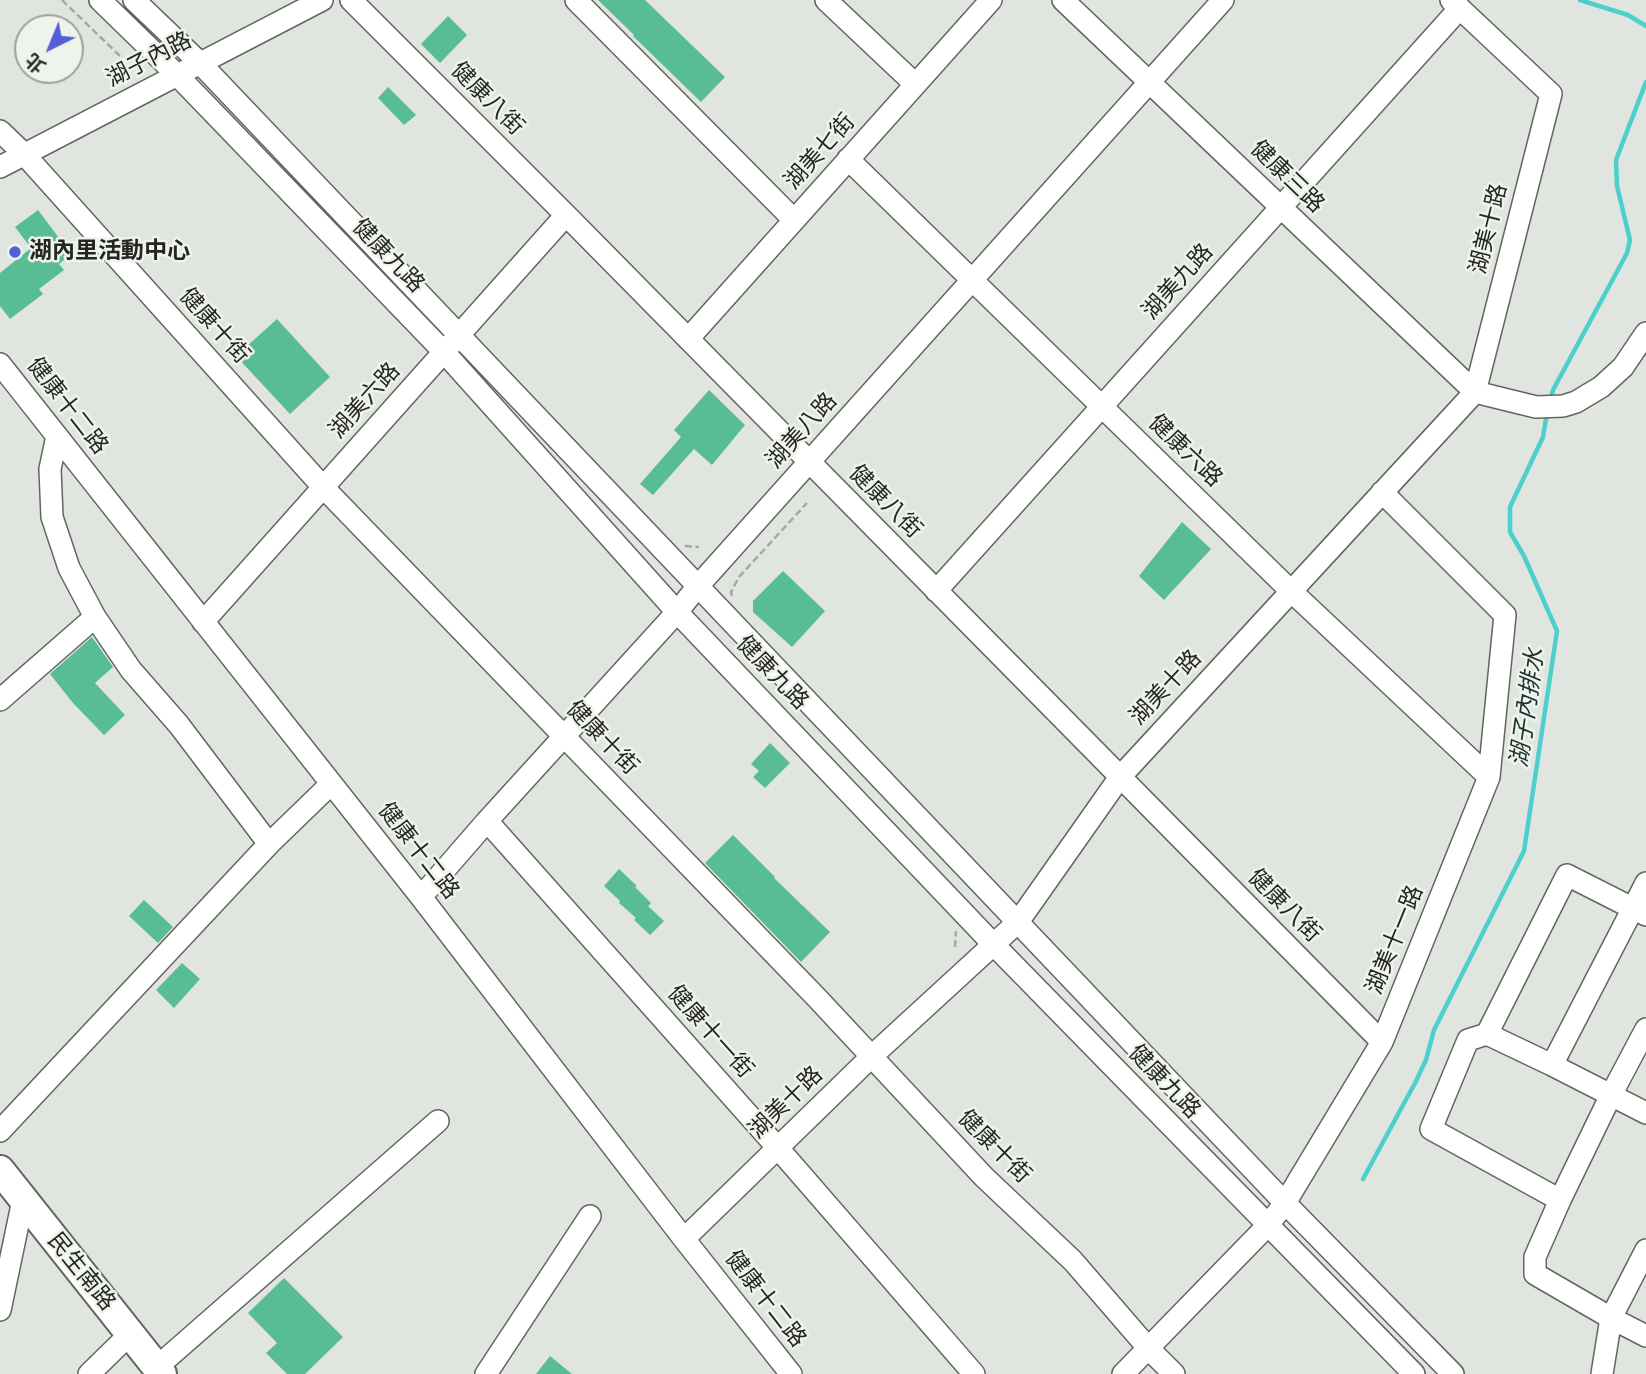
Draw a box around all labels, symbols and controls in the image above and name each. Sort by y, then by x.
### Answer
north arrow [14,14,84,84]
street label: 湖子內路 [102,27,196,93]
text: 北 [21,48,51,78]
street label: 健康八街 [445,57,529,141]
street label: 湖美七街 [779,109,861,195]
street label: 健康三路 [1244,135,1330,219]
street label: 湖美十路 [1464,181,1514,277]
street label: 健康九路 [346,213,430,299]
place label: 湖內里活動中心 [29,238,190,266]
street label: 湖美九路 [1137,239,1219,325]
marker: 湖內里活動中心 [7,244,23,260]
street label: 健康十街 [173,283,255,369]
street label: 健康十二路 [21,352,113,460]
street label: 湖美六路 [324,358,406,444]
street label: 湖美八路 [761,388,843,474]
street label: 健康六路 [1142,409,1228,493]
street label: 健康八街 [843,460,927,544]
street label: 健康九路 [730,630,814,716]
street label: 湖美十路 [1125,645,1207,731]
water label: 湖子內排水 [1505,647,1551,769]
street label: 健康十街 [560,695,644,781]
street label: 健康十二路 [372,797,464,905]
street label: 健康八街 [1242,864,1326,948]
street label: 湖美十一路 [1361,882,1429,998]
street label: 健康十一街 [661,980,759,1084]
street label: 健康九路 [1122,1039,1206,1125]
street label: 湖美十路 [743,1061,829,1145]
street label: 健康十街 [952,1105,1036,1189]
street label: 民生南路 [41,1228,121,1316]
street label: 健康十二路 [719,1245,811,1353]

